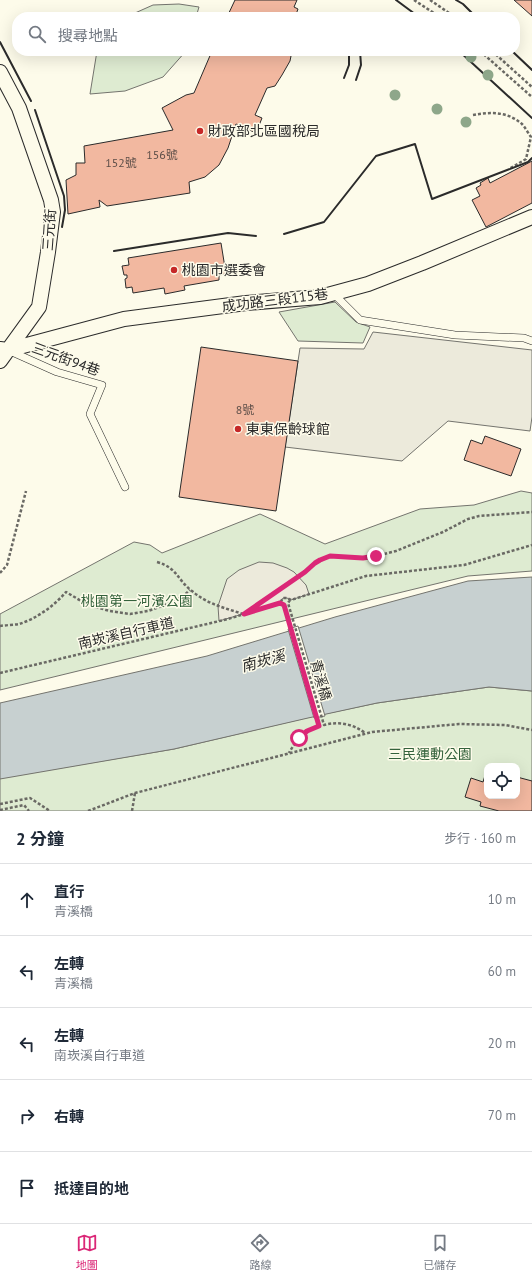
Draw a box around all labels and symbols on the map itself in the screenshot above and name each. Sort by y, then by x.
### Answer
place label: 財政部北區國稅局 [208,122,320,140]
marker: 財政部北區國稅局 [195,126,205,136]
house number: 156號 [146,147,178,162]
house number: 152號 [105,155,137,170]
street label: 三元街 [39,208,59,252]
place label: 桃園市選委會 [182,261,266,279]
marker: 桃園市選委會 [169,265,179,275]
street label: 成功路三段115巷 [221,285,329,315]
street label: 三元街94巷 [29,338,103,380]
house number: 8號 [236,402,254,417]
place label: 東東保齡球館 [246,420,330,438]
marker: 東東保齡球館 [233,424,243,434]
route end [367,547,385,565]
park label: 桃園第一河濱公園 [81,592,193,610]
street label: 南崁溪自行車道 [76,613,176,653]
water label: 南崁溪 [239,645,289,676]
street label: 青溪橋 [307,657,335,703]
route start [290,729,308,747]
park label: 三民運動公園 [388,745,472,763]

